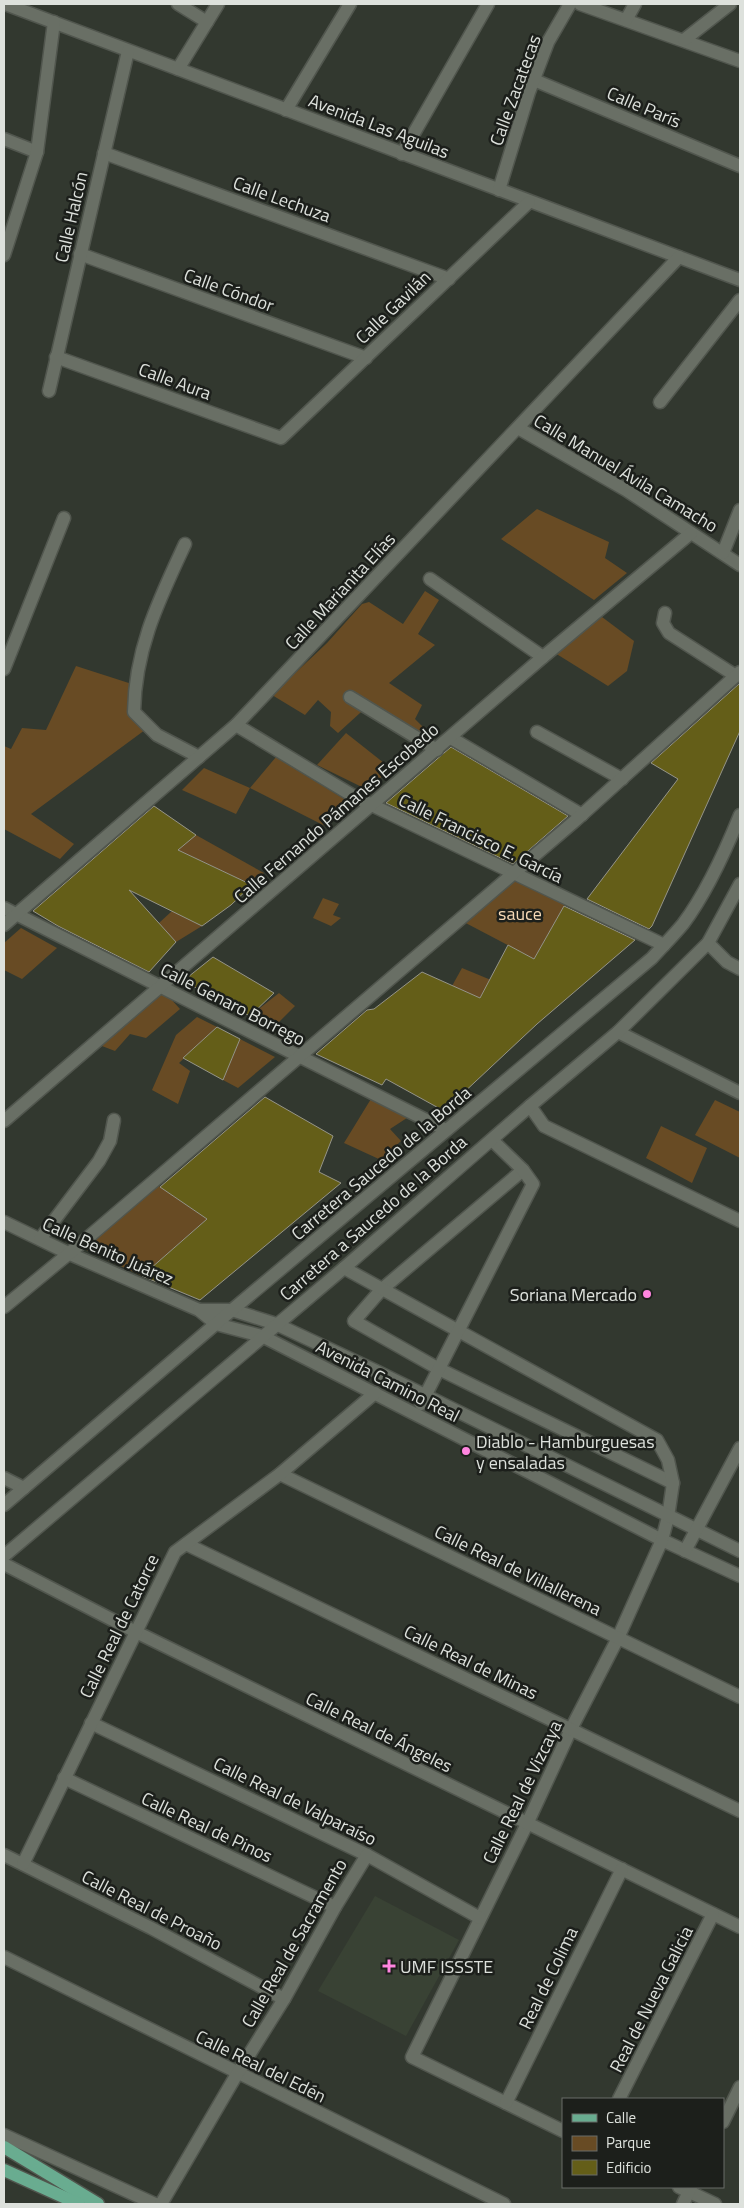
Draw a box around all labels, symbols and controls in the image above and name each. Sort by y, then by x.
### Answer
street label: Calle Zacatecas [482,31,548,149]
street label: Calle París [603,79,685,135]
street label: Avenida Las Aguilas [305,87,453,165]
street label: Calle Halcón [47,169,95,265]
street label: Calle Lechuza [229,169,335,229]
street label: Calle Cóndor [180,261,278,319]
street label: Calle Gavilán [349,264,437,350]
street label: Calle Aura [135,355,215,407]
street label: Calle Manuel Ávila Camacho [529,407,723,539]
street label: Calle Marianita Elías [278,526,402,656]
street label: Calle Fernando Pámanes Escobedo [228,716,444,910]
street label: Calle Francisco E. García [394,786,568,890]
park label: sauce [498,900,542,927]
street label: Calle Genaro Borrego [156,956,310,1052]
street label: Carretera Saucedo de la Borda [285,1079,477,1247]
street label: Carretera a Saucedo de la Borda [273,1129,473,1307]
street label: Calle Benito Juárez [38,1210,178,1292]
place label: Soriana Mercado [510,1281,637,1308]
marker: Soriana Mercado [641,1288,653,1300]
street label: Avenida Camino Real [311,1333,465,1429]
place label: Diablo - Hamburguesas y ensaladas [476,1428,655,1476]
marker: Diablo - Hamburguesas y ensaladas [460,1445,472,1457]
street label: Calle Real de Villallerena [430,1518,606,1622]
street label: Calle Real de Catorce [72,1549,166,1703]
street label: Calle Real de Minas [399,1618,543,1706]
street label: Calle Real de Ángeles [301,1685,457,1779]
street label: Calle Real de Vizcaya [476,1716,568,1868]
street label: Calle Real de Valparaíso [209,1750,381,1852]
street label: Calle Real de Pinos [137,1785,277,1869]
street label: Calle Real de Sacramento [234,1853,354,2033]
street label: Calle Real de Proaño [77,1863,227,1957]
street label: Real de Nueva Galicia [602,1921,700,2077]
street label: Real de Colima [512,1922,584,2034]
place label: UMF ISSSTE [400,1953,493,1980]
marker: UMF ISSSTE [382,1959,396,1973]
street label: Calle Real del Edén [191,2023,331,2109]
legend [562,2098,724,2188]
text: Calle [606,2106,636,2129]
text: Parque [606,2131,651,2154]
text: Edificio [606,2156,651,2179]

